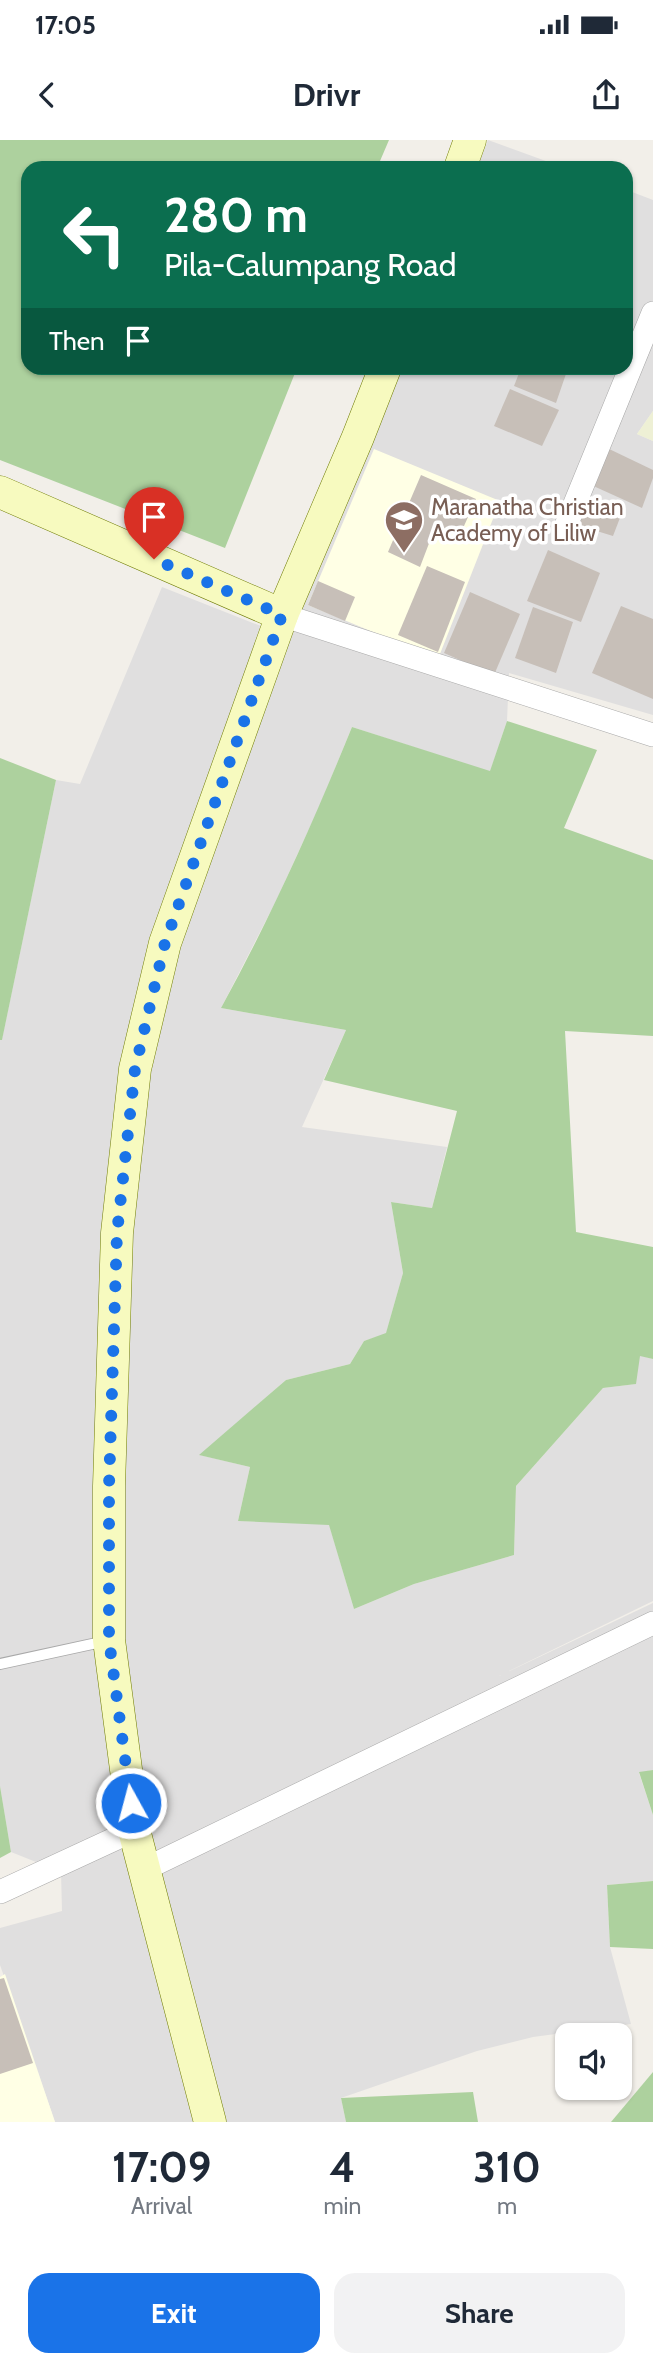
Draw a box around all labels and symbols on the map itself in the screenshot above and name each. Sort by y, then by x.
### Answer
pin [124,487,184,559]
place label: Maranatha Christian Academy of Liliw [431,493,624,547]
school or university icon: Maranatha Christian Academy of Liliw [383,499,425,554]
position arrow [94,1766,168,1840]

